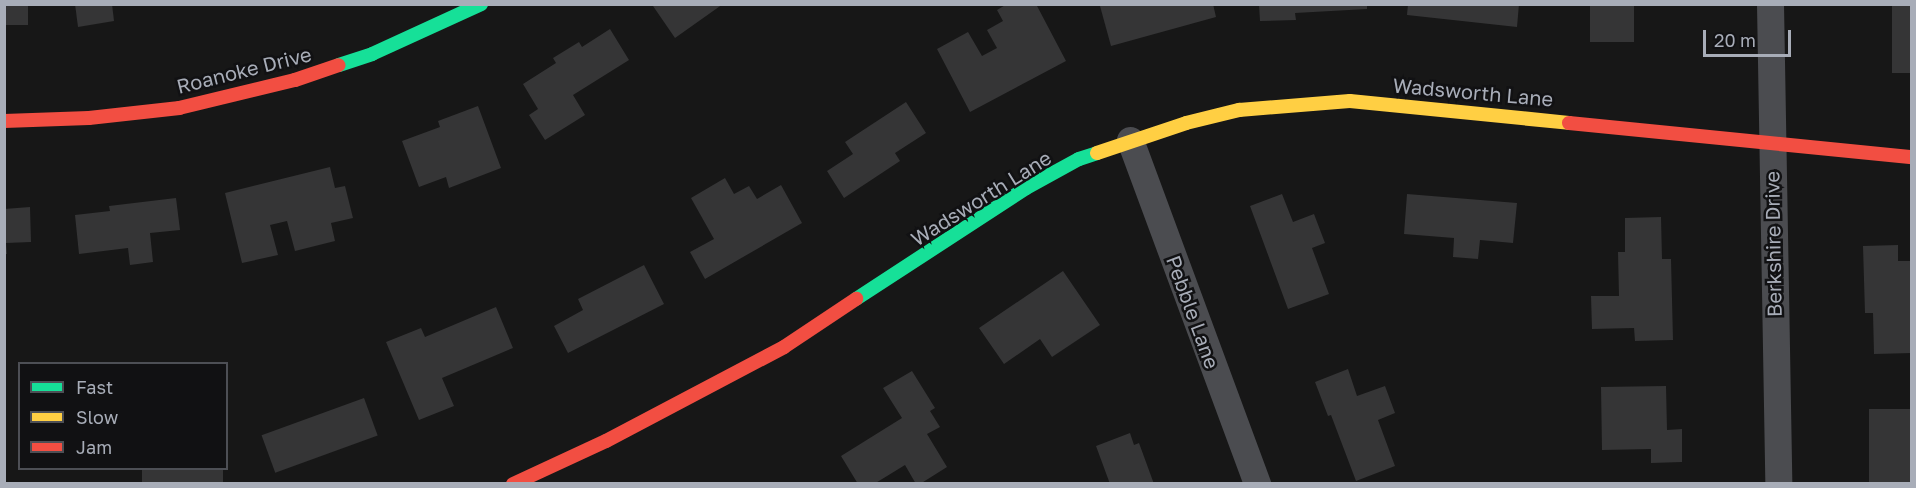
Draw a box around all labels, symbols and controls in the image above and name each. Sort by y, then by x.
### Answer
scale bar [1706,18,1794,56]
text: 20 m [1714,29,1756,51]
street label: Roanoke Drive [174,42,314,98]
street label: Wadsworth Lane [1392,73,1554,111]
street label: Wadsworth Lane [906,145,1056,251]
street label: Berkshire Drive [1760,171,1786,317]
street label: Pebble Lane [1161,252,1225,372]
legend [18,362,228,470]
text: Fast [76,376,113,398]
text: Slow [76,406,118,428]
text: Jam [76,436,112,458]

